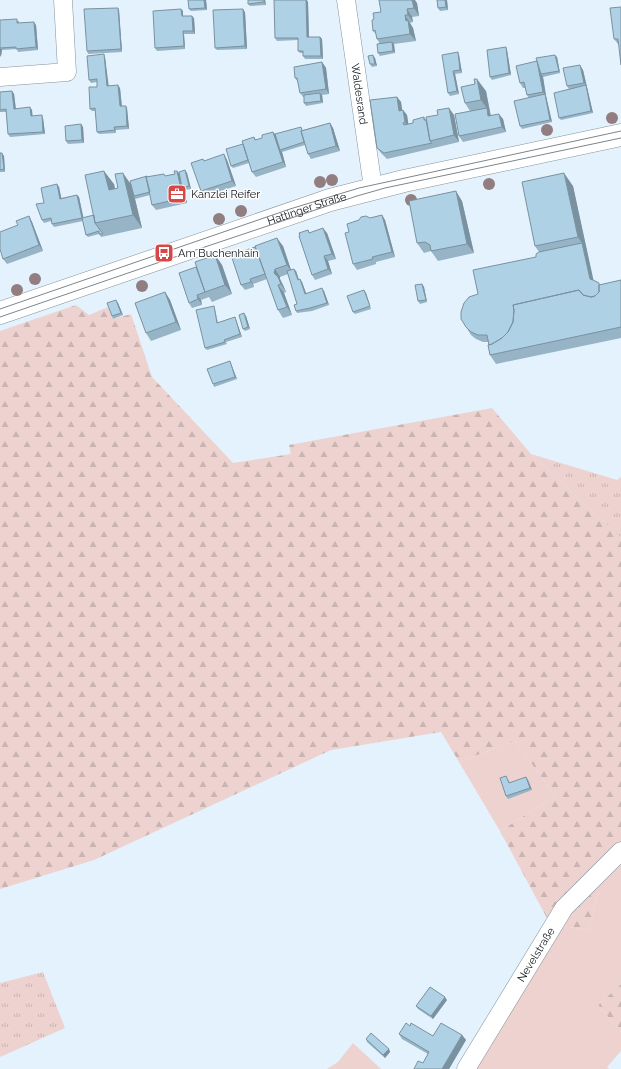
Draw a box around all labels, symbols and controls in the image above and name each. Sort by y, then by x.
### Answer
street label: Waldesrand [349,63,370,126]
office icon: Kanzlei Reifer [166,183,188,205]
place label: Kanzlei Reifer [191,188,260,201]
street label: Hattinger Straße [265,189,348,228]
bus stop icon: Am Buchenhain [153,242,175,264]
place label: Am Buchenhain [178,247,259,260]
street label: Nevelstraße [514,925,557,984]

